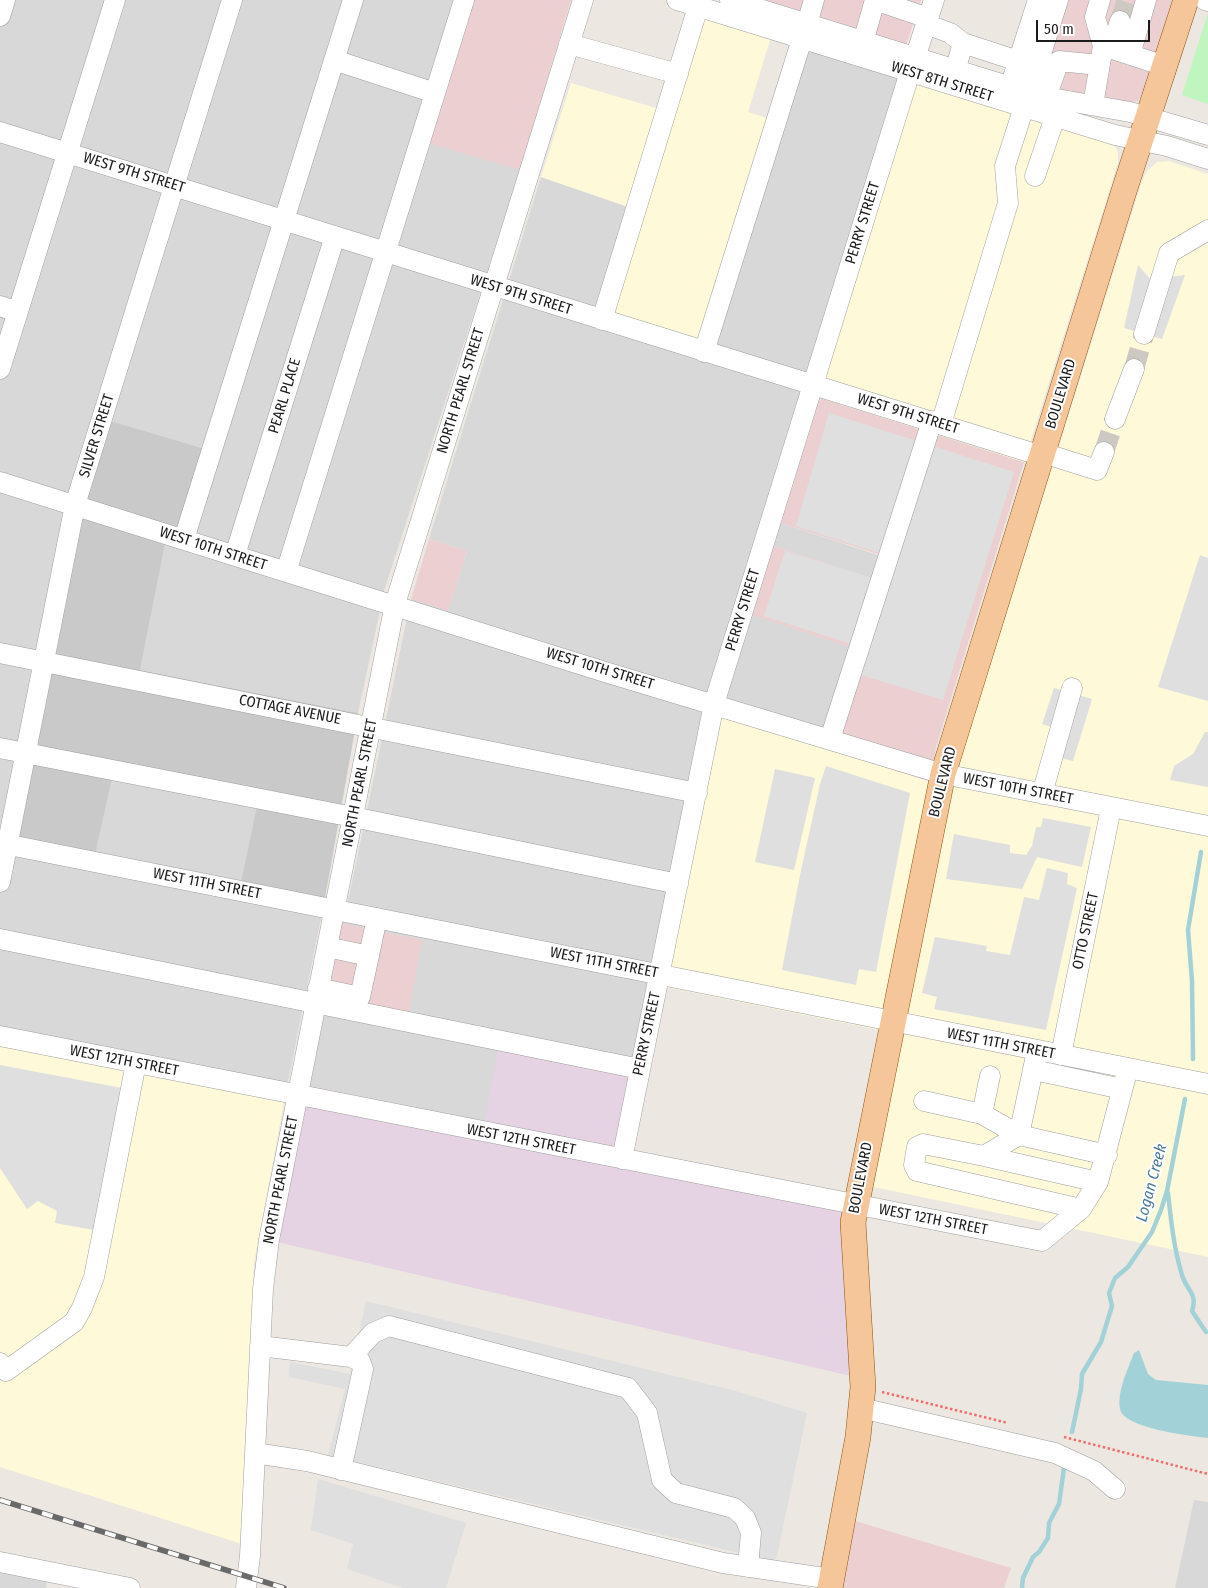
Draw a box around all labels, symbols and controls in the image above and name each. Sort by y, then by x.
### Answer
scale bar [1038,10,1152,42]
text: 50 m [1044,20,1074,38]
street label: WEST 8TH STREET [889,58,995,106]
street label: WEST 9TH STREET [81,149,187,197]
street label: PERRY STREET [842,180,884,266]
street label: WEST 9TH STREET [468,271,574,319]
street label: NORTH PEARL STREET [433,326,489,456]
street label: PEARL PLACE [265,356,305,436]
street label: BOULEVARD [1042,357,1080,431]
street label: WEST 9TH STREET [855,390,961,438]
street label: SILVER STREET [76,392,118,480]
street label: WEST 10TH STREET [157,523,269,575]
street label: PERRY STREET [722,567,764,653]
street label: WEST 10TH STREET [544,644,656,694]
street label: COTTAGE AVENUE [237,691,343,729]
street label: NORTH PEARL STREET [339,717,381,849]
street label: BOULEVARD [926,745,960,819]
street label: WEST 10TH STREET [961,770,1075,808]
street label: WEST 11TH STREET [151,865,263,903]
street label: OTTO STREET [1069,891,1103,971]
street label: WEST 11TH STREET [548,944,660,982]
street label: PERRY STREET [629,991,665,1077]
street label: WEST 11TH STREET [945,1025,1057,1063]
street label: WEST 12TH STREET [68,1042,180,1080]
street label: NORTH PEARL STREET [260,1114,302,1246]
street label: WEST 12TH STREET [465,1121,577,1159]
street label: BOULEVARD [845,1141,877,1215]
water label: Logan Creek [1132,1142,1172,1224]
street label: WEST 12TH STREET [877,1201,989,1239]

